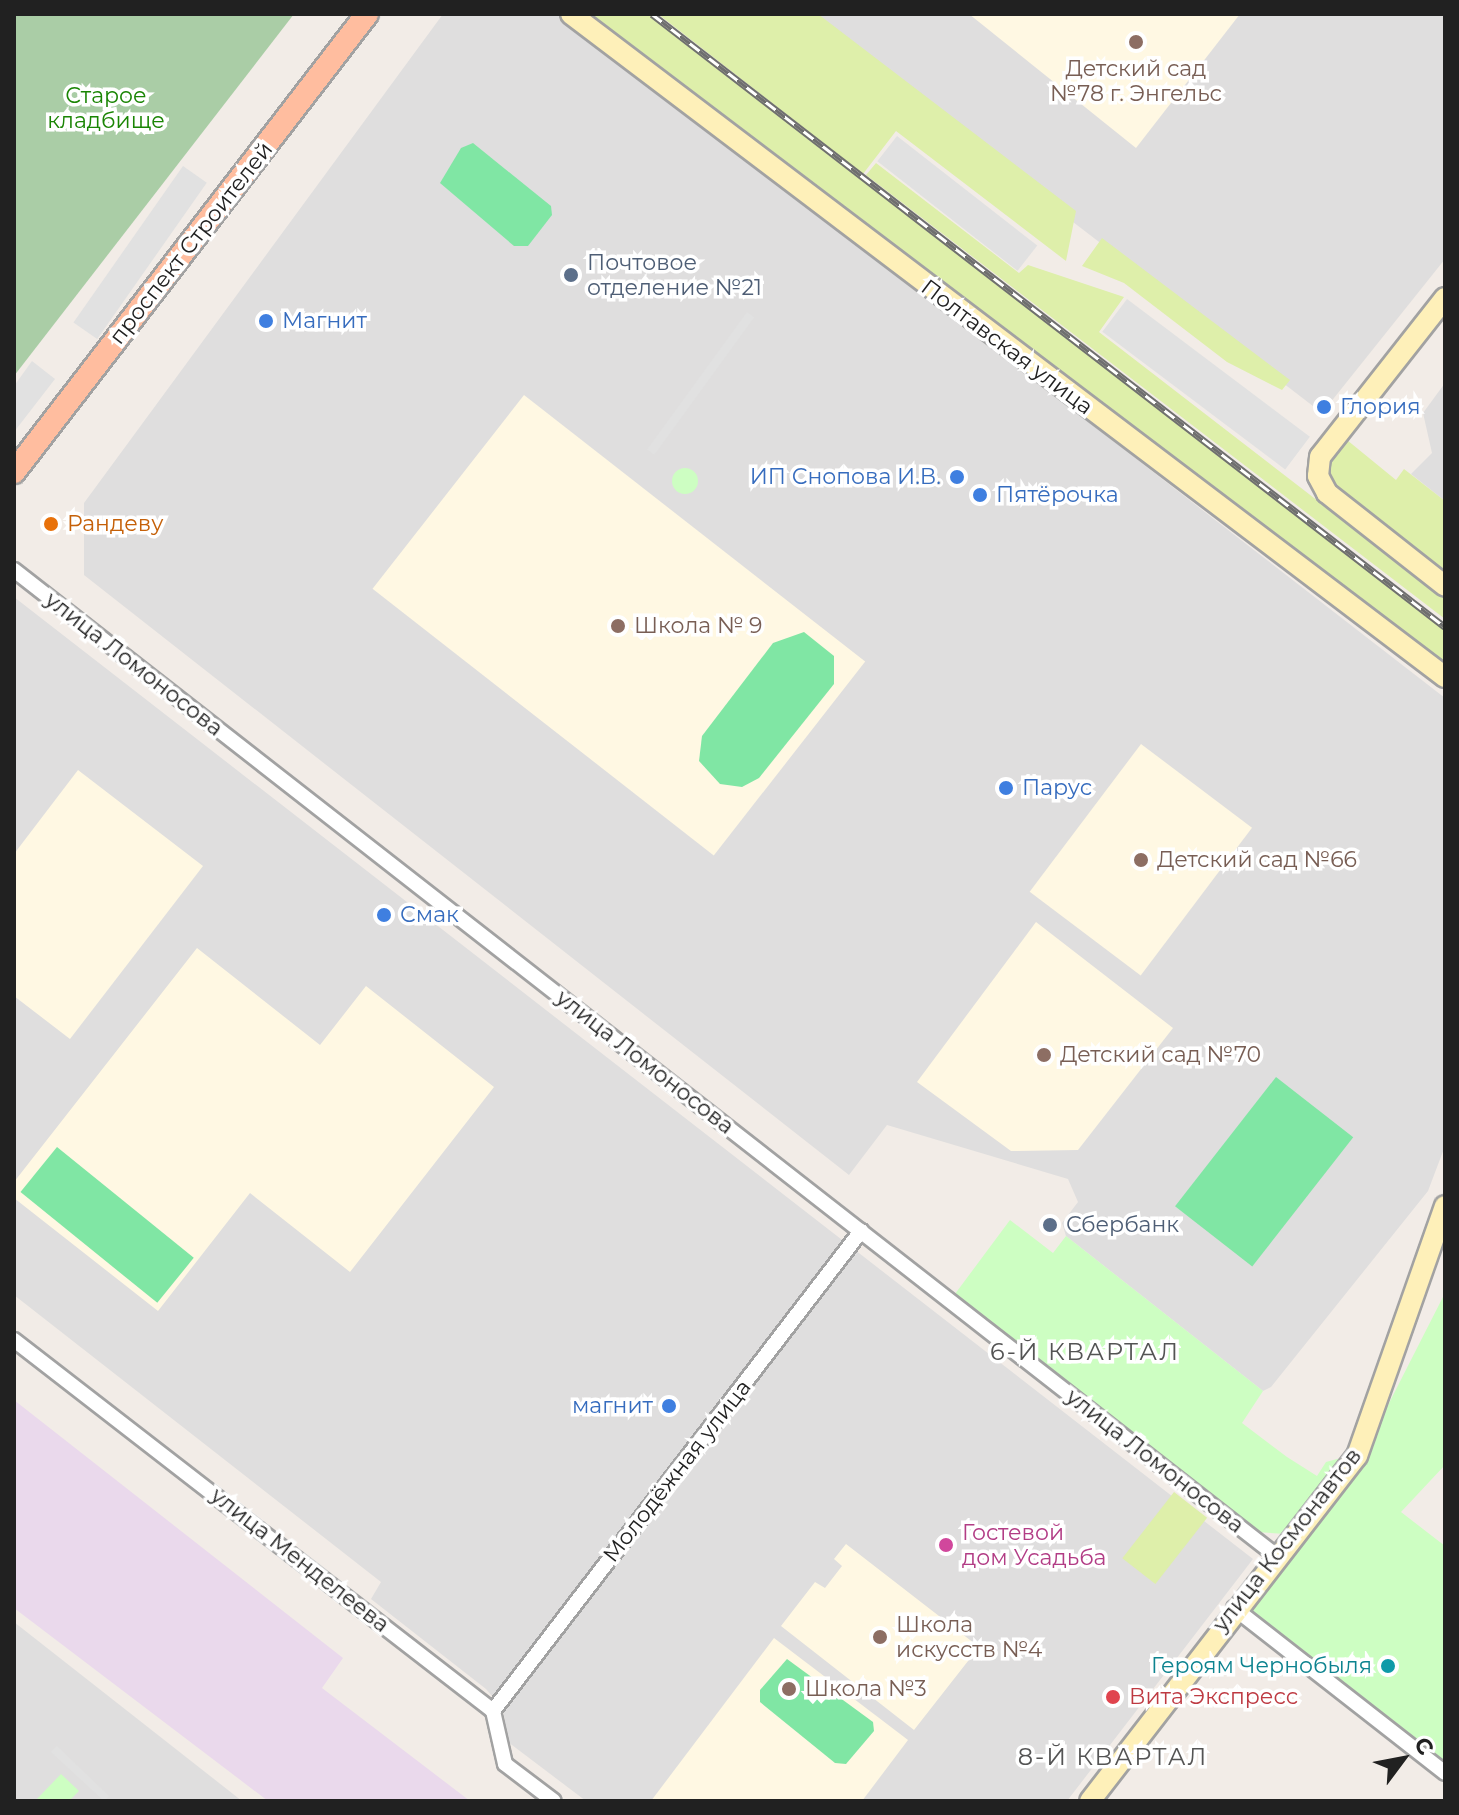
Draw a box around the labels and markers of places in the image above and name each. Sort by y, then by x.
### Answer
marker: Детский сад №78 г. Энгельс [1127,33,1145,51]
place label: Детский сад №78 г. Энгельс [1050,55,1222,106]
place label: Почтовое отделение №21 [587,249,762,300]
marker: Почтовое отделение №21 [562,266,580,284]
place label: Магнит [282,308,367,334]
marker: Магнит [257,312,275,330]
place label: Глория [1340,394,1421,420]
marker: Глория [1315,398,1333,416]
place label: ИП Снопова И.В. [750,464,941,490]
marker: ИП Снопова И.В. [948,468,966,486]
place label: Пятёрочка [996,482,1119,508]
marker: Пятёрочка [971,486,989,504]
place label: Рандеву [67,511,164,537]
marker: Рандеву [42,515,60,533]
place label: Школа № 9 [634,613,762,639]
marker: Школа № 9 [609,617,627,635]
place label: Парус [1022,775,1092,801]
marker: Парус [997,779,1015,797]
place label: Детский сад №66 [1157,847,1357,873]
marker: Детский сад №66 [1132,851,1150,869]
place label: Смак [400,902,459,928]
marker: Смак [375,906,393,924]
place label: Детский сад №70 [1060,1042,1261,1068]
marker: Детский сад №70 [1035,1046,1053,1064]
place label: Сбербанк [1066,1212,1179,1238]
marker: Сбербанк [1041,1216,1059,1234]
place label: магнит [572,1393,653,1419]
marker: магнит [660,1397,678,1415]
place label: Гостевой дом Усадьба [962,1519,1106,1570]
marker: Гостевой дом Усадьба [937,1536,955,1554]
place label: Школа искусств №4 [896,1611,1042,1662]
marker: Школа искусств №4 [871,1628,889,1646]
place label: Героям Чернобыля [1151,1653,1372,1679]
marker: Героям Чернобыля [1379,1657,1397,1675]
place label: Школа №3 [805,1676,927,1702]
marker: Школа №3 [780,1680,798,1698]
place label: Вита Экспресс [1129,1684,1298,1710]
marker: Вита Экспресс [1104,1688,1122,1706]

